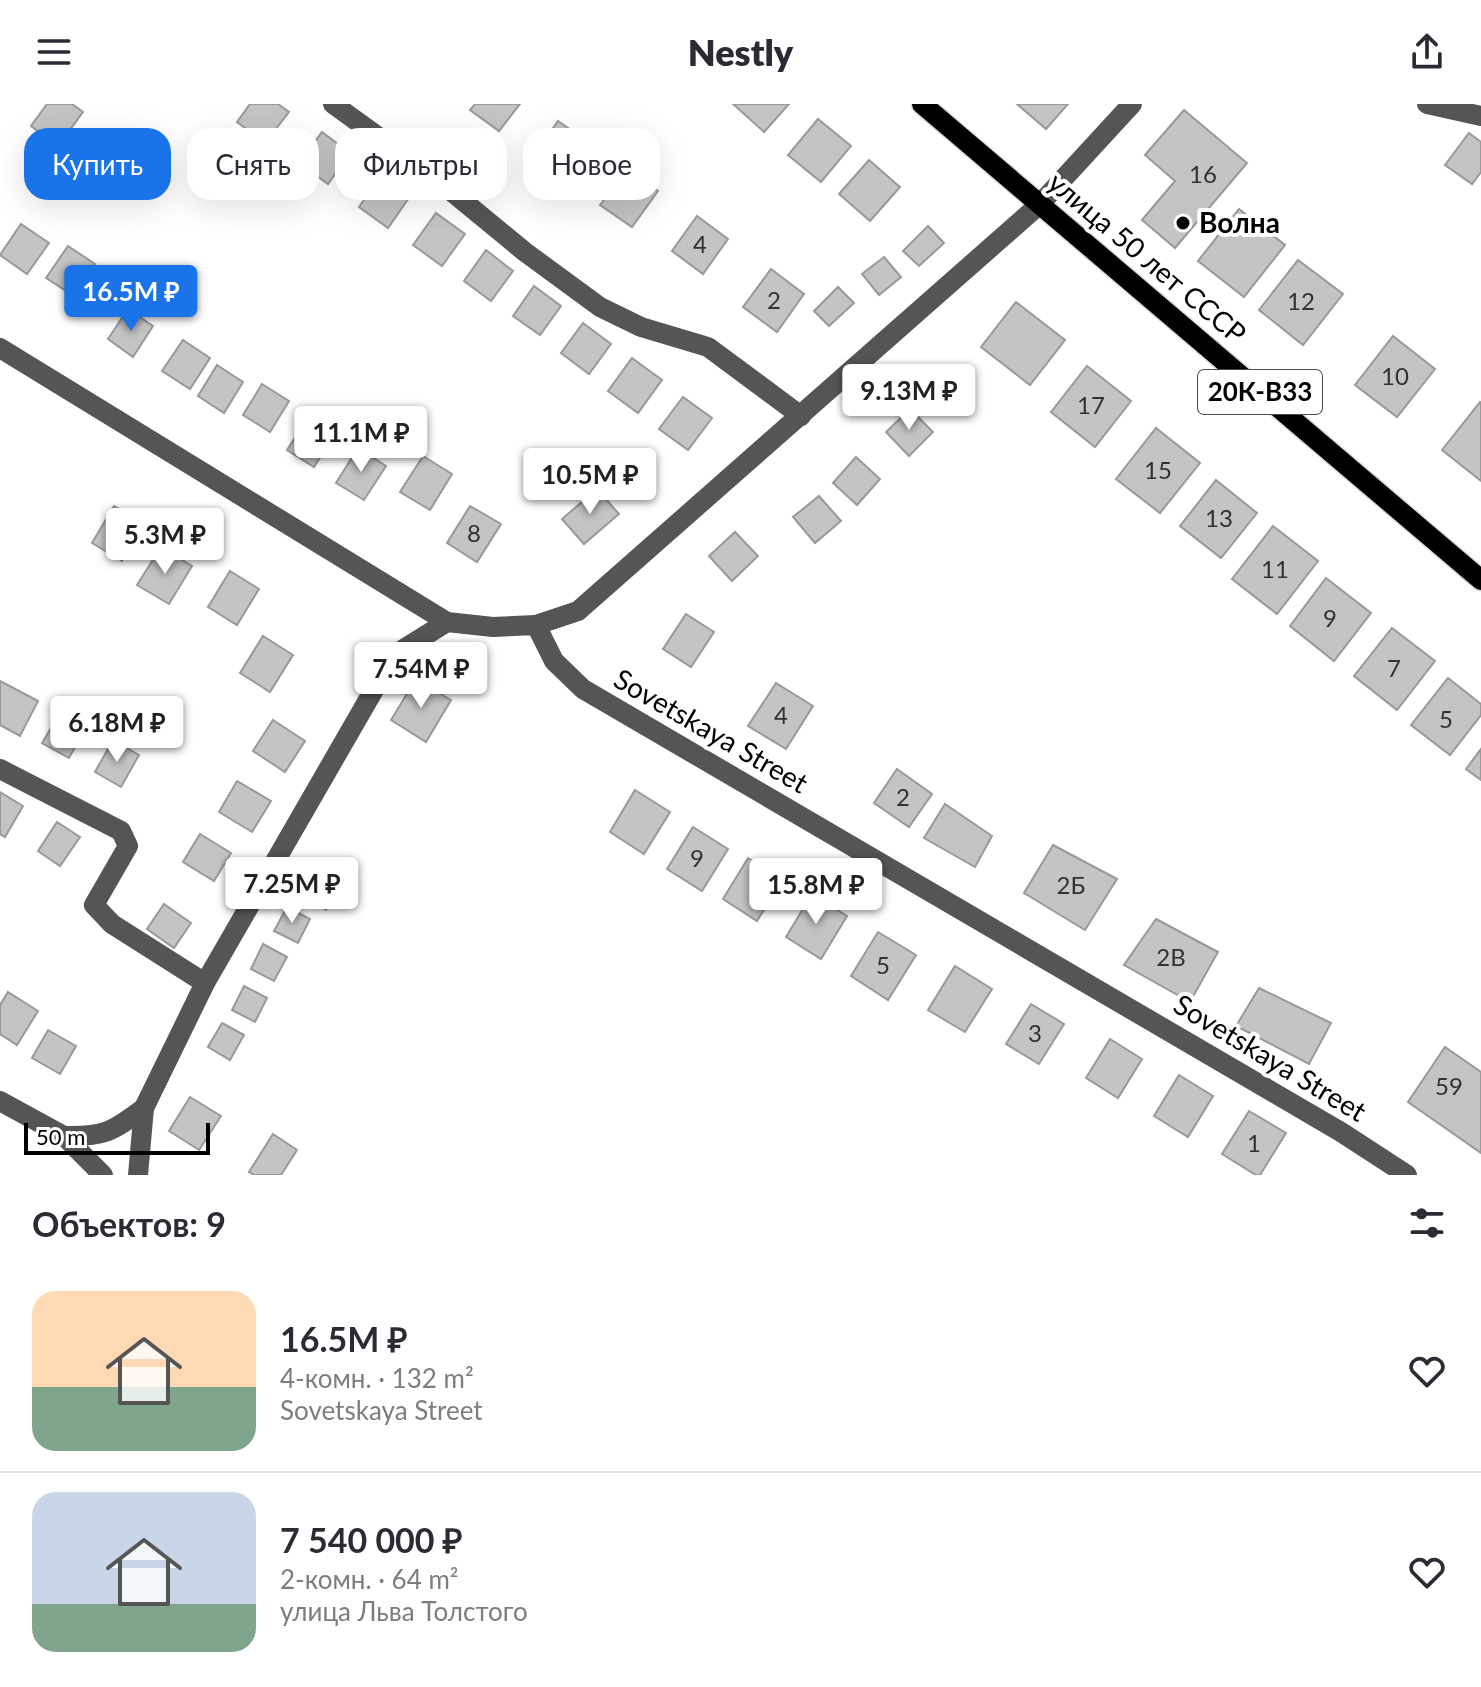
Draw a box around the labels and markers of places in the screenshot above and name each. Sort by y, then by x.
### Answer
place label: Волна [1199,205,1280,239]
marker: Волна [1174,214,1192,232]
pin: 16.5M ₽ [57,265,205,333]
pin: 9.13M ₽ [835,364,983,432]
pin: 11.1M ₽ [287,406,435,474]
pin: 10.5M ₽ [516,448,664,516]
pin: 5.3M ₽ [100,508,230,576]
pin: 7.54M ₽ [347,642,495,710]
pin: 6.18M ₽ [43,696,191,764]
pin: 7.25M ₽ [218,857,366,925]
pin: 15.8M ₽ [742,858,890,926]

